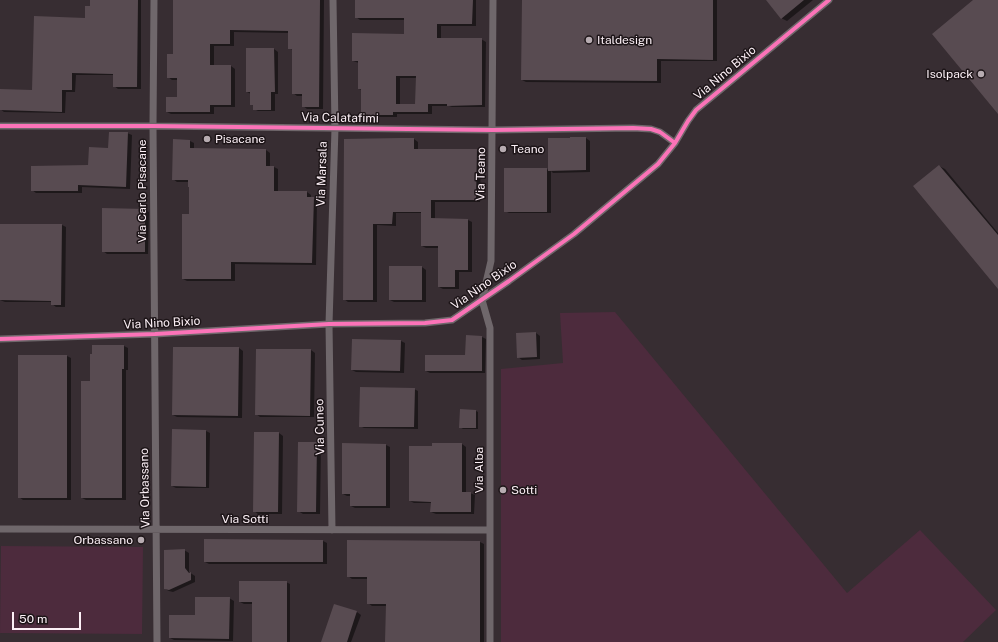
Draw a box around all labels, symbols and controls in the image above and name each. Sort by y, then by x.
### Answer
place label: Italdesign [597,33,652,47]
marker: Italdesign [584,35,594,45]
street label: Via Nino Bixio [691,43,759,103]
place label: Isolpack [926,67,973,81]
marker: Isolpack [976,69,986,79]
street label: Via Calatafimi [301,110,379,126]
place label: Pisacane [215,132,265,146]
marker: Pisacane [202,134,212,144]
street label: Via Carlo Pisacane [135,139,149,243]
street label: Via Marsala [314,141,330,207]
place label: Teano [511,142,544,156]
marker: Teano [498,144,508,154]
street label: Via Teano [473,147,489,201]
street label: Via Nino Bixio [448,257,520,313]
street label: Via Nino Bixio [123,314,201,332]
street label: Via Cuneo [312,399,328,455]
street label: Via Alba [472,447,486,493]
street label: Via Orbassano [137,448,153,528]
place label: Sotti [511,483,537,497]
marker: Sotti [498,485,508,495]
street label: Via Sotti [222,512,268,526]
place label: Orbassano [73,533,133,547]
marker: Orbassano [136,535,146,545]
scale bar [14,604,83,630]
text: 50 m [19,612,47,626]

